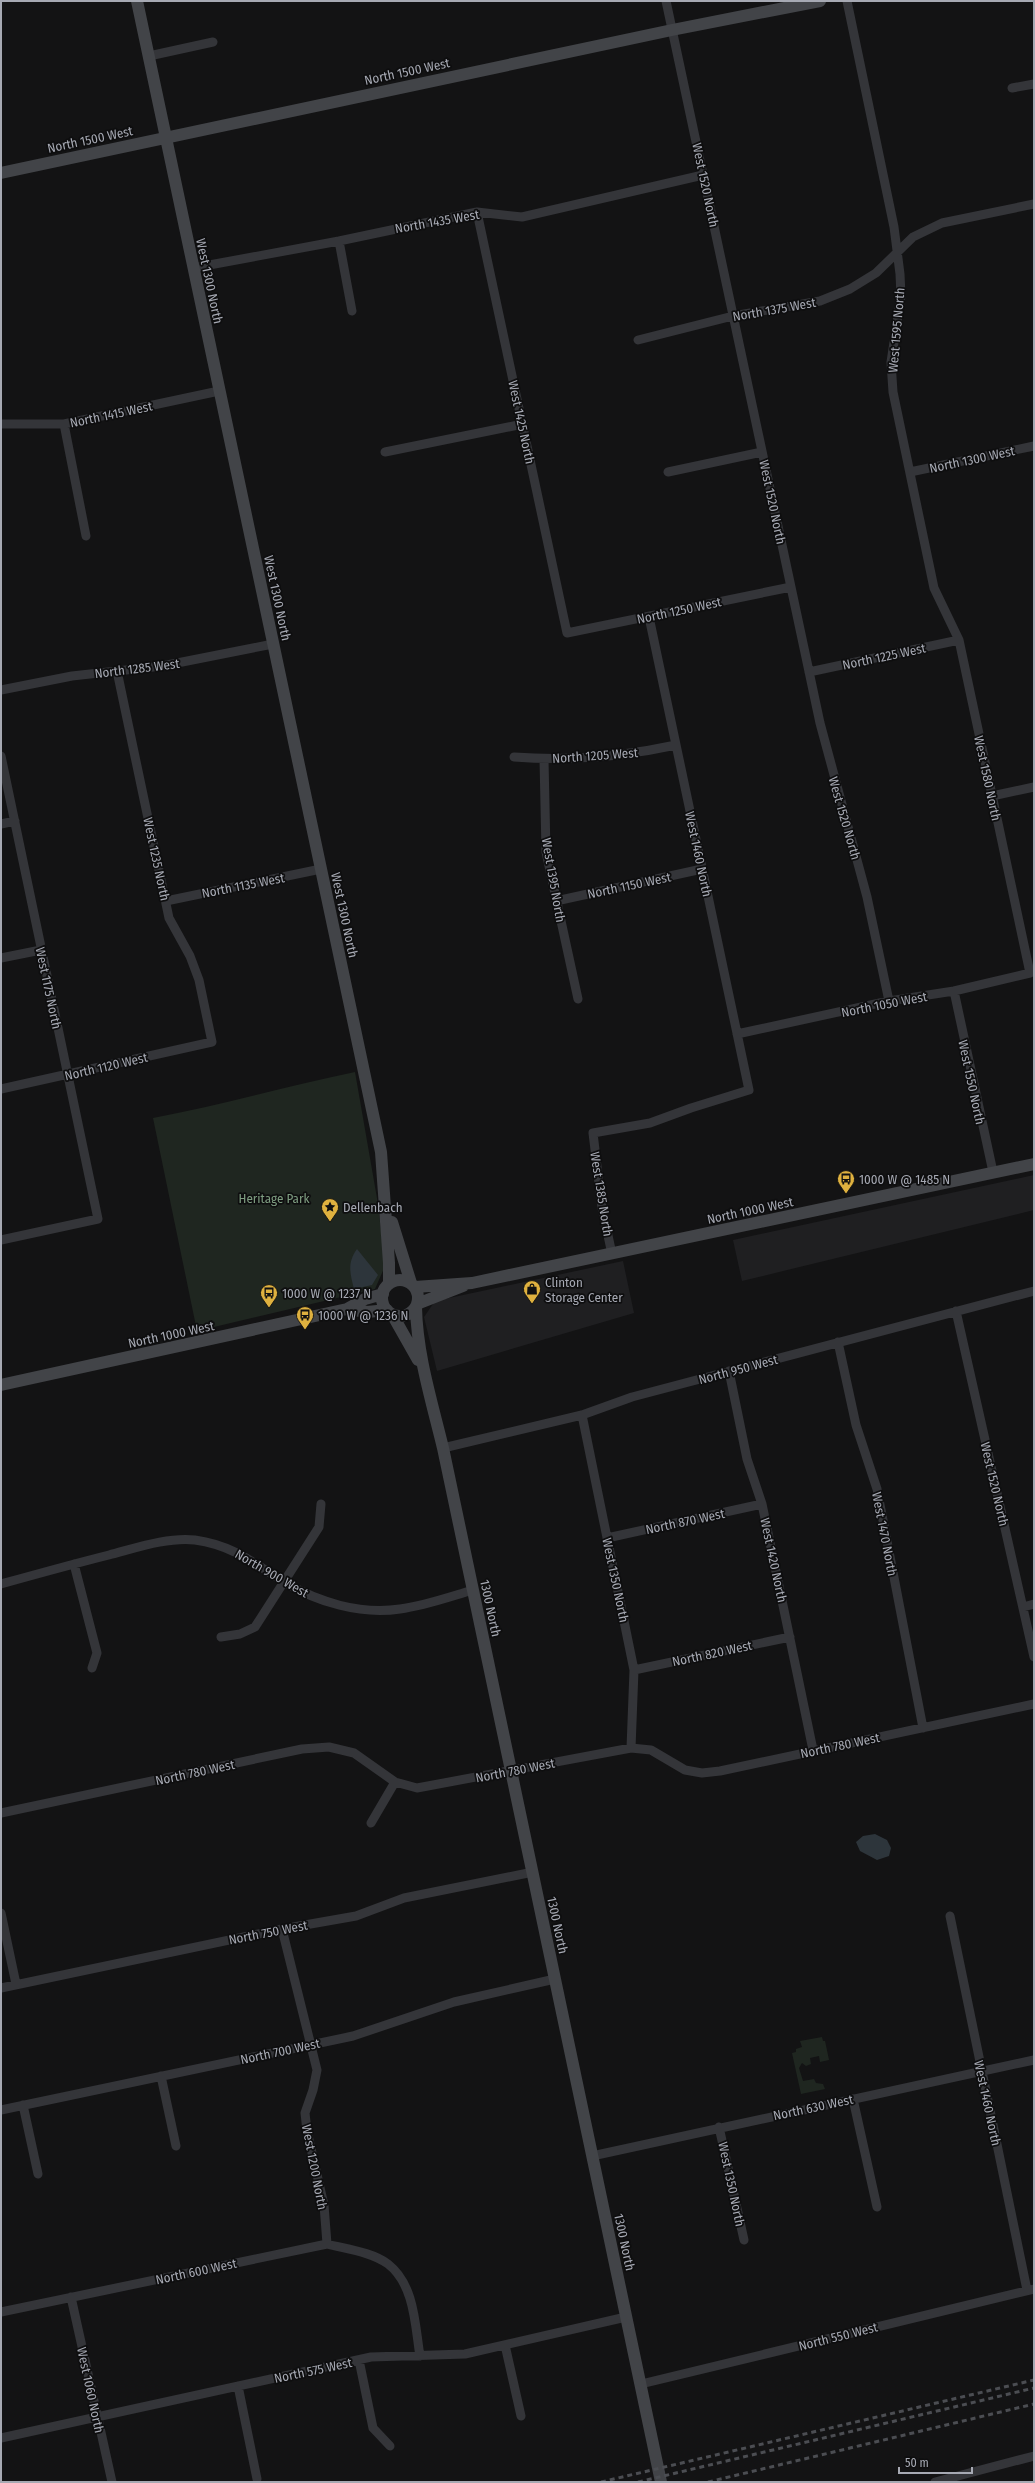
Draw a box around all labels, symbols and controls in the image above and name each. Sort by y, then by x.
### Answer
street label: North 1500 West [363,55,452,88]
street label: North 1500 West [46,123,135,156]
street label: West 1520 North [689,142,722,229]
street label: North 1435 West [394,207,481,236]
street label: West 1300 North [193,237,226,325]
street label: West 1595 North [885,287,908,373]
street label: North 1375 West [731,295,818,324]
street label: West 1425 North [505,379,538,465]
street label: North 1415 West [68,398,154,431]
street label: North 1300 West [928,443,1017,476]
street label: West 1520 North [756,459,789,546]
street label: West 1300 North [261,554,294,642]
street label: North 1250 West [636,594,723,627]
street label: North 1225 West [841,640,928,673]
street label: North 1285 West [94,656,181,681]
street label: West 1580 North [971,734,1004,822]
street label: North 1205 West [552,745,639,766]
street label: West 1520 North [825,775,864,861]
street label: West 1460 North [682,810,715,898]
street label: West 1235 North [140,816,173,902]
street label: West 1395 North [539,837,568,923]
street label: North 1150 West [586,869,673,902]
street label: North 1135 West [200,870,287,901]
street label: West 1300 North [328,871,361,959]
street label: West 1175 North [33,946,65,1030]
street label: North 1050 West [840,989,929,1020]
street label: West 1550 North [955,1038,988,1126]
street label: North 1120 West [63,1049,150,1083]
street label: West 1385 North [587,1151,616,1238]
bus stop icon: 1000 W @ 1485 N [836,1169,856,1194]
place label: 1000 W @ 1485 N [859,1172,950,1187]
park label: Heritage Park [239,1191,310,1206]
street label: North 1000 West [706,1194,795,1227]
place icon: Dellenbach [320,1197,340,1222]
place label: Dellenbach [343,1200,403,1215]
place label: Clinton Storage Center [545,1275,623,1305]
shop icon: Clinton Storage Center [522,1279,542,1304]
bus stop icon: 1000 W @ 1237 N [259,1283,279,1308]
place label: 1000 W @ 1237 N [282,1286,371,1301]
bus stop icon: 1000 W @ 1236 N [295,1305,315,1330]
place label: 1000 W @ 1236 N [318,1308,408,1323]
street label: North 1000 West [127,1318,216,1351]
street label: North 950 West [697,1352,780,1387]
street label: West 1520 North [978,1441,1011,1528]
street label: West 1470 North [869,1491,900,1577]
street label: North 870 West [644,1506,727,1537]
street label: West 1420 North [757,1516,790,1604]
street label: West 1350 North [599,1536,632,1624]
street label: North 900 West [232,1546,312,1601]
street label: 1300 North [477,1578,504,1638]
street label: North 820 West [671,1638,754,1669]
street label: North 780 West [799,1730,882,1761]
street label: North 780 West [474,1755,557,1786]
street label: North 780 West [154,1757,237,1788]
street label: 1300 North [544,1895,571,1955]
street label: North 750 West [227,1917,310,1947]
street label: North 700 West [239,2036,322,2067]
street label: West 1460 North [971,2059,1004,2147]
street label: North 630 West [772,2092,855,2123]
street label: West 1200 North [299,2123,330,2211]
street label: West 1350 North [715,2140,748,2228]
street label: 1300 North [611,2212,638,2272]
street label: North 600 West [154,2255,239,2287]
street label: North 550 West [797,2319,880,2354]
street label: West 1060 North [74,2346,107,2434]
street label: North 575 West [273,2355,354,2386]
scale bar [899,2449,972,2475]
text: 50 m [905,2456,929,2470]

